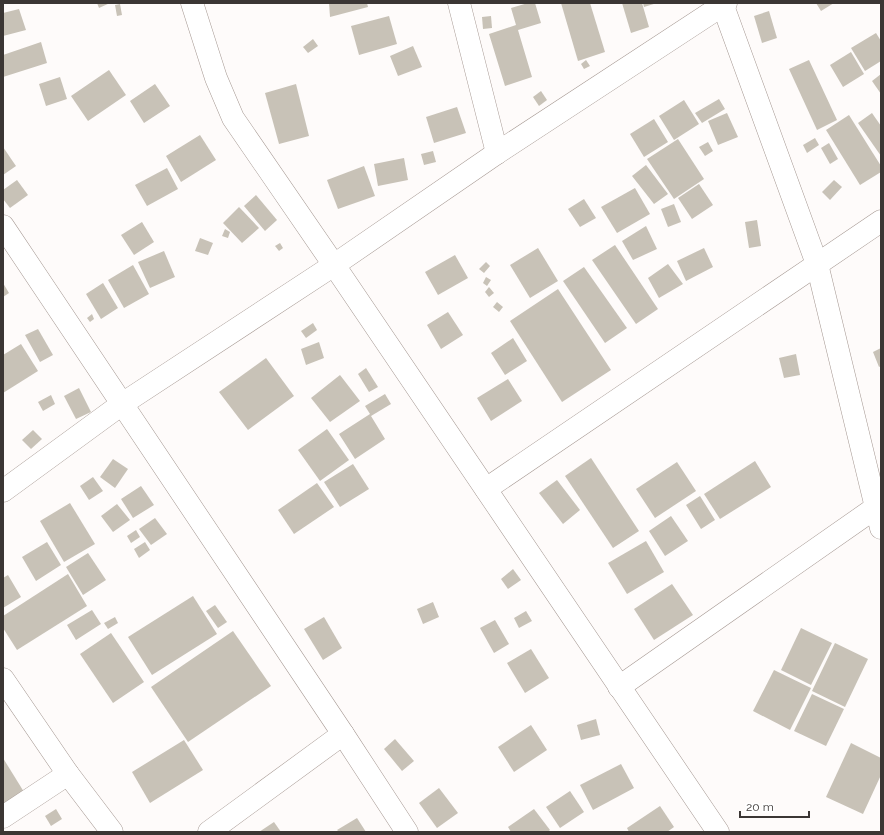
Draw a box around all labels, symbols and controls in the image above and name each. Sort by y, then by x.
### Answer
scale bar [740,793,809,819]
text: 20 m [746,800,774,814]

